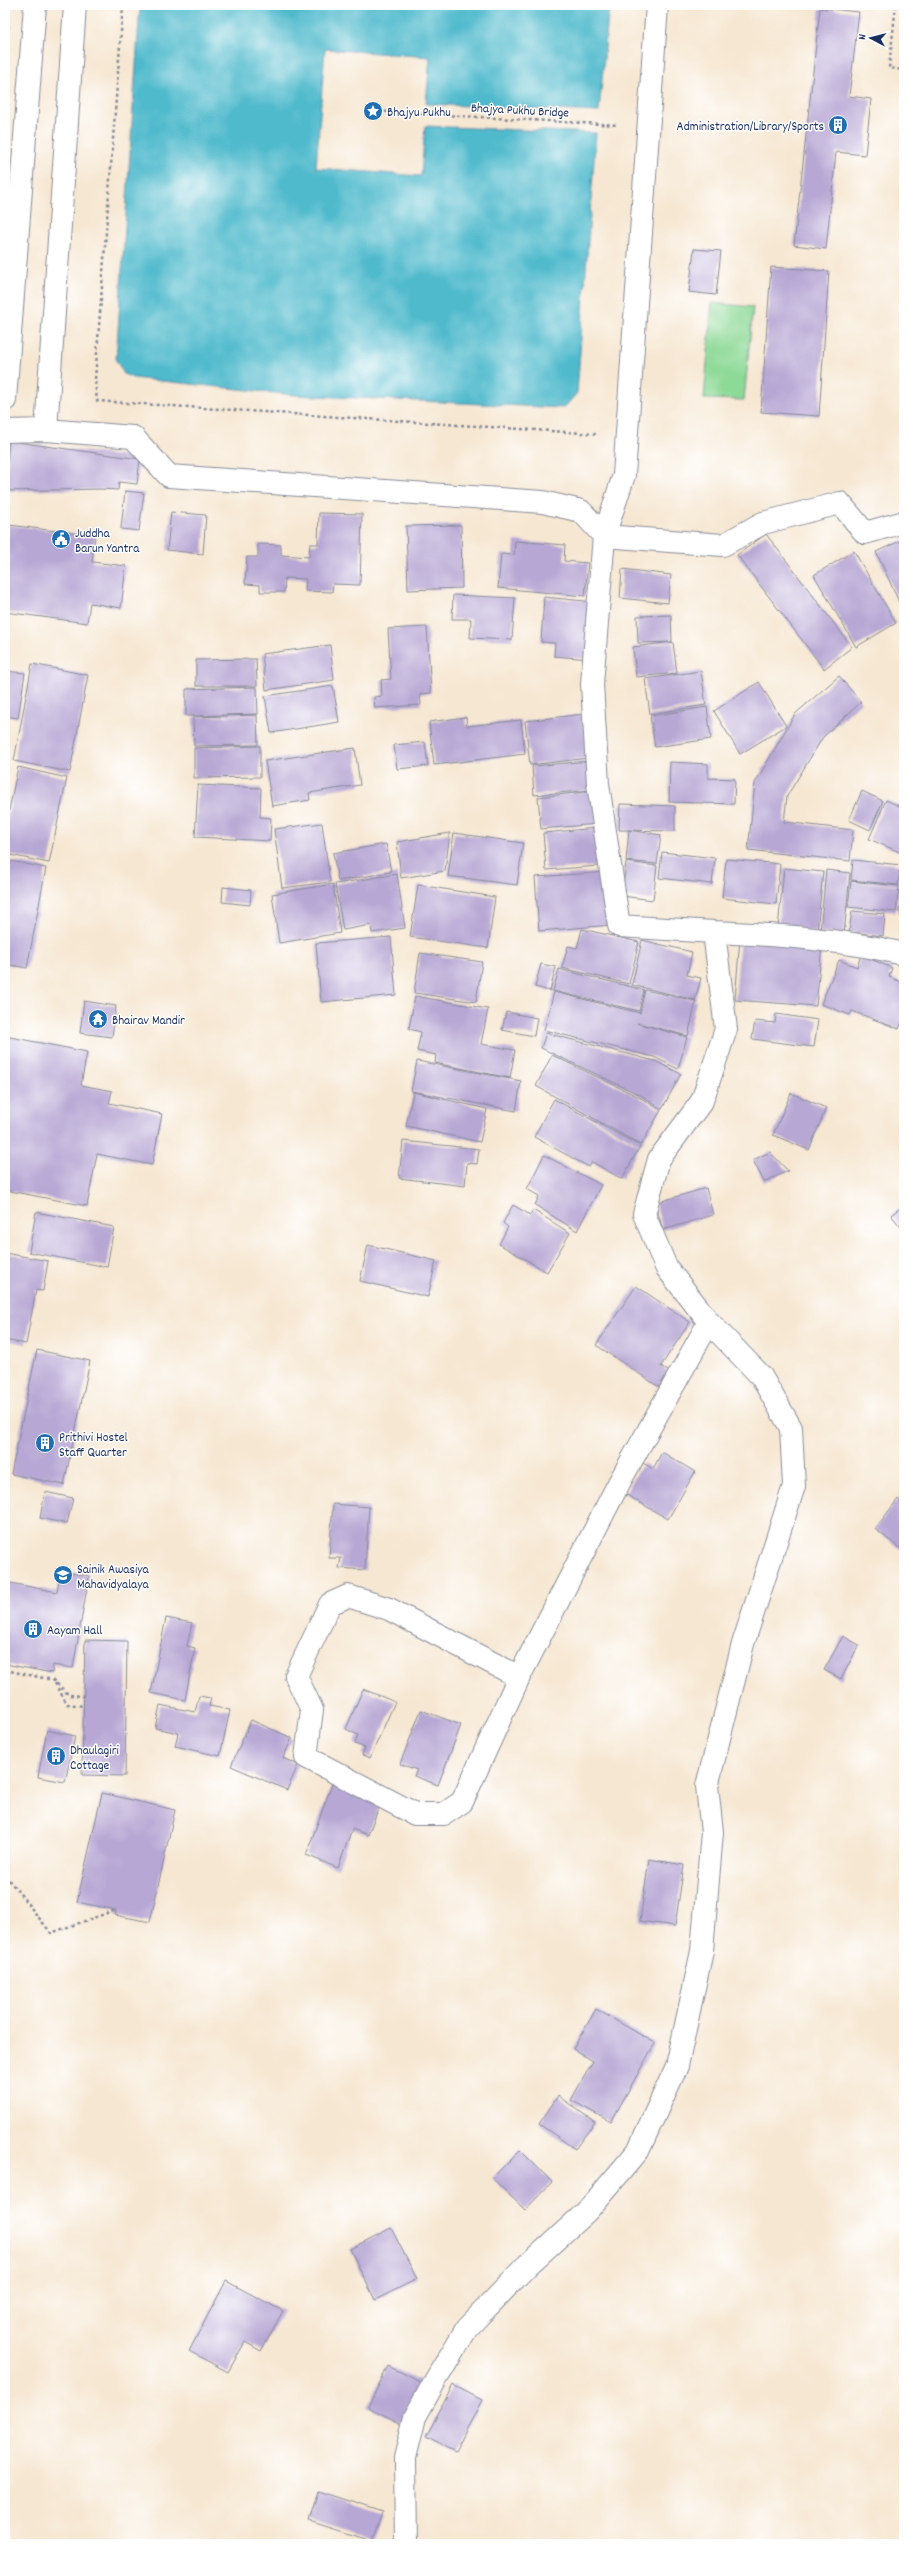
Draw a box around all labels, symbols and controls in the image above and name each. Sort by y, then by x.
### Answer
north arrow [851,18,891,58]
text: N [855,33,871,41]
street label: Bhajya Pukhu Bridge [470,99,570,124]
place icon: Bhajyu Pukhu [362,100,384,122]
place label: Bhajyu Pukhu [387,104,451,123]
building icon: Administration/Library/Sports [827,114,849,136]
place label: Administration/Library/Sports [677,118,824,137]
place label: Juddha Barun Yantra [75,525,140,559]
public building icon: Juddha Barun Yantra [50,528,72,550]
temple icon: Bhairav Mandir [87,1008,109,1030]
place label: Bhairav Mandir [112,1012,185,1031]
place label: Prithivi Hostel Staff Quarter [59,1429,128,1463]
building icon: Prithivi Hostel Staff Quarter [34,1432,56,1454]
place label: Sainik Awasiya Mahavidyalaya [77,1561,150,1595]
school or university icon: Sainik Awasiya Mahavidyalaya [52,1564,74,1586]
building icon: Aayam Hall [22,1618,44,1640]
place label: Aayam Hall [47,1622,102,1641]
place label: Dhaulagiri Cottage [70,1742,119,1776]
building icon: Dhaulagiri Cottage [45,1745,67,1767]

